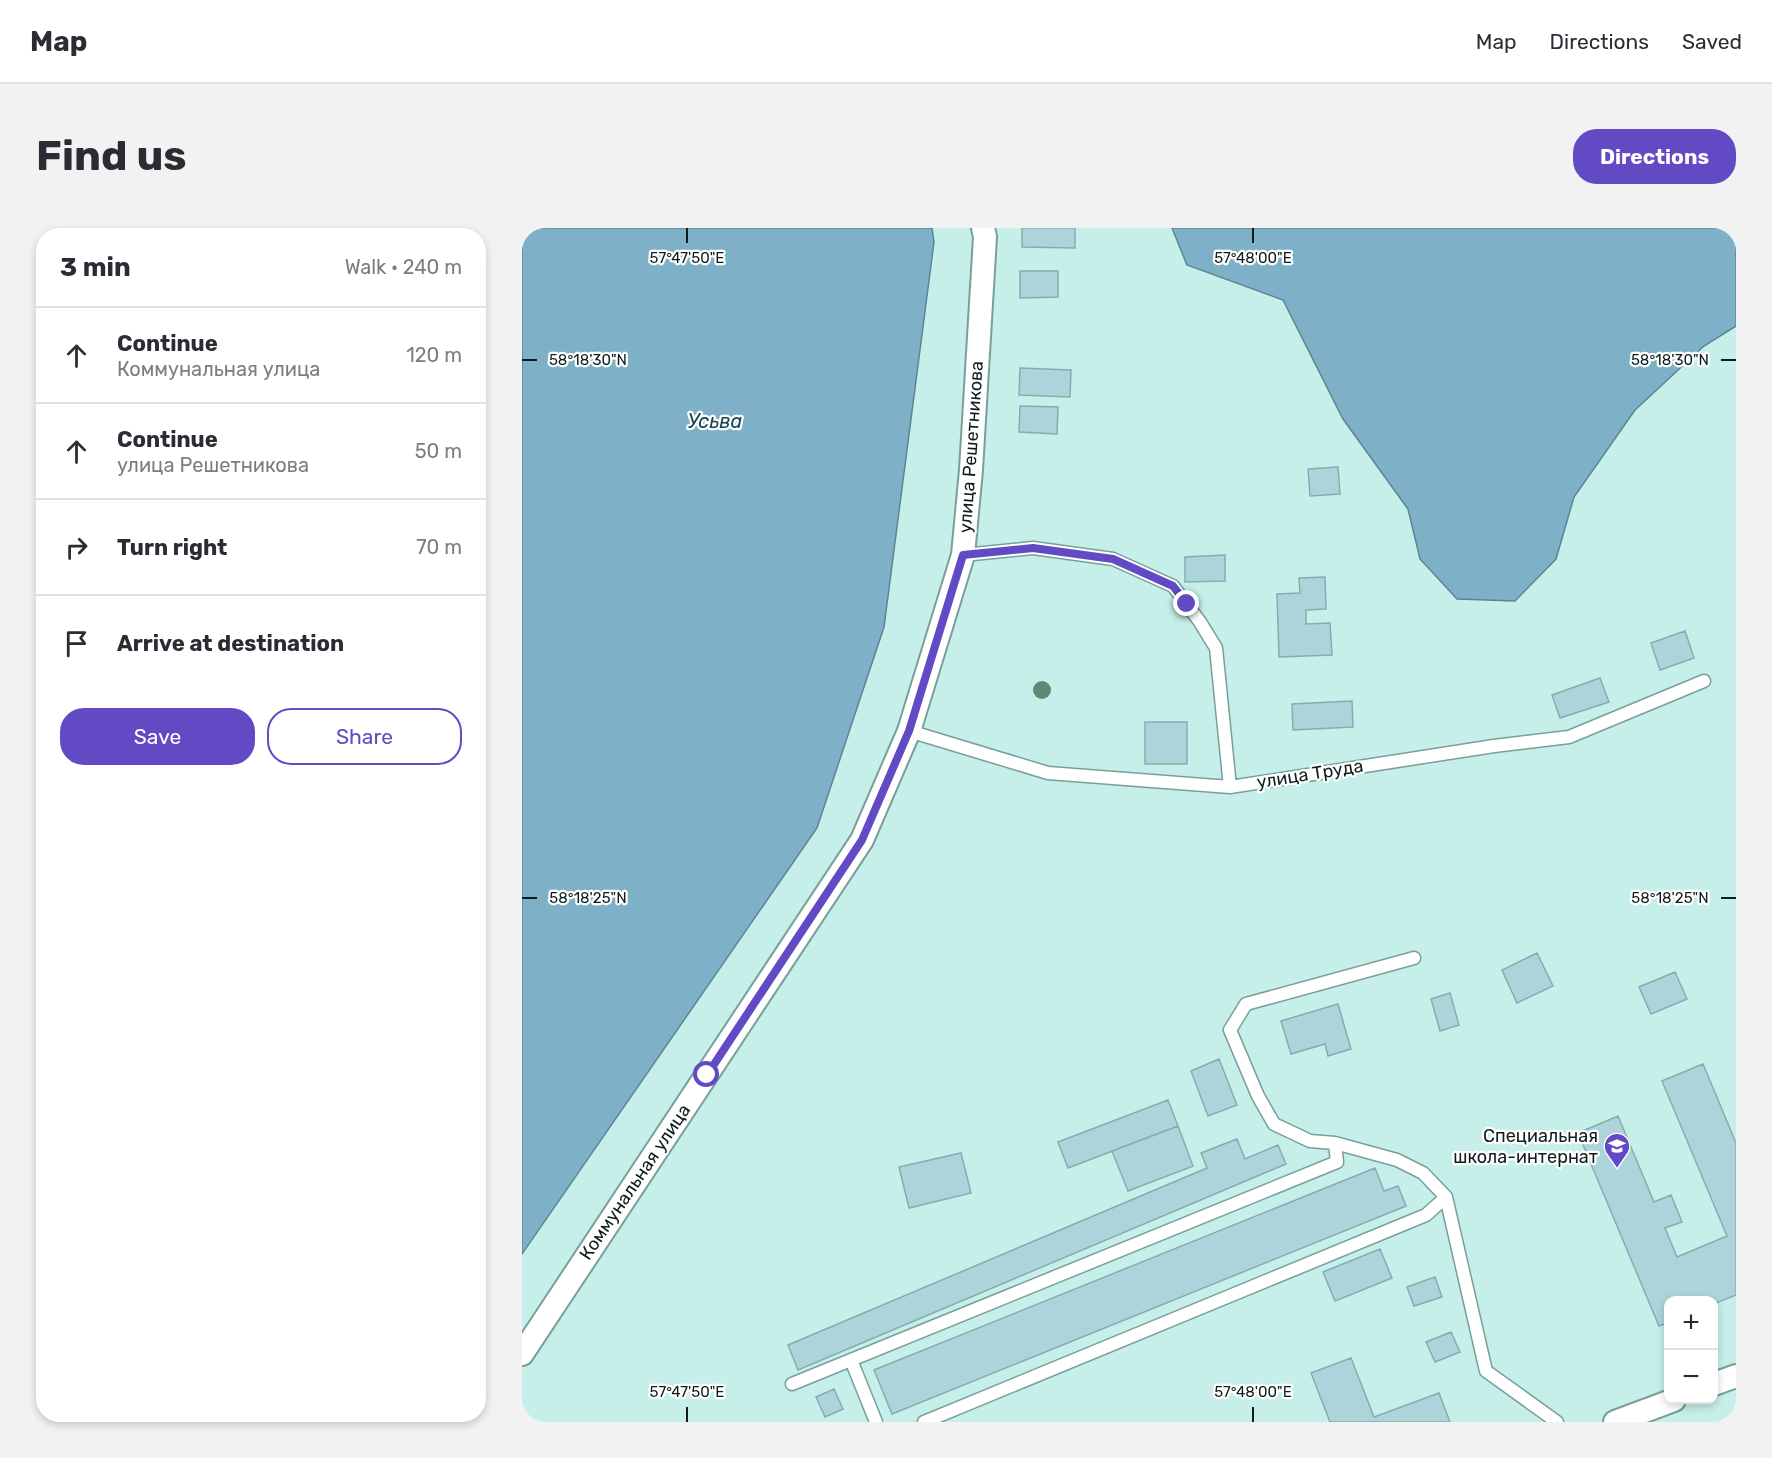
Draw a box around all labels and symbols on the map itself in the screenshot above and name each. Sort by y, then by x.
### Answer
text: 57°47'50"E [650,249,724,267]
text: 57°48'00"E [1214,249,1292,267]
text: 58°18'30"N [549,351,627,369]
text: 58°18'30"N [1631,351,1709,369]
street label: улица Решетникова [954,360,988,534]
water label: Усьва [688,409,743,433]
route end [1173,590,1199,616]
street label: улица Труда [1255,755,1365,793]
text: 58°18'25"N [549,889,627,907]
text: 58°18'25"N [1631,889,1709,907]
route start [693,1061,719,1087]
street label: Коммунальная улица [575,1100,695,1264]
place label: Специальная школа-интернат [1453,1125,1598,1168]
school or university icon: Специальная школа-интернат [1602,1131,1632,1169]
text: 57°47'50"E [650,1383,724,1401]
text: 57°48'00"E [1214,1383,1292,1401]

